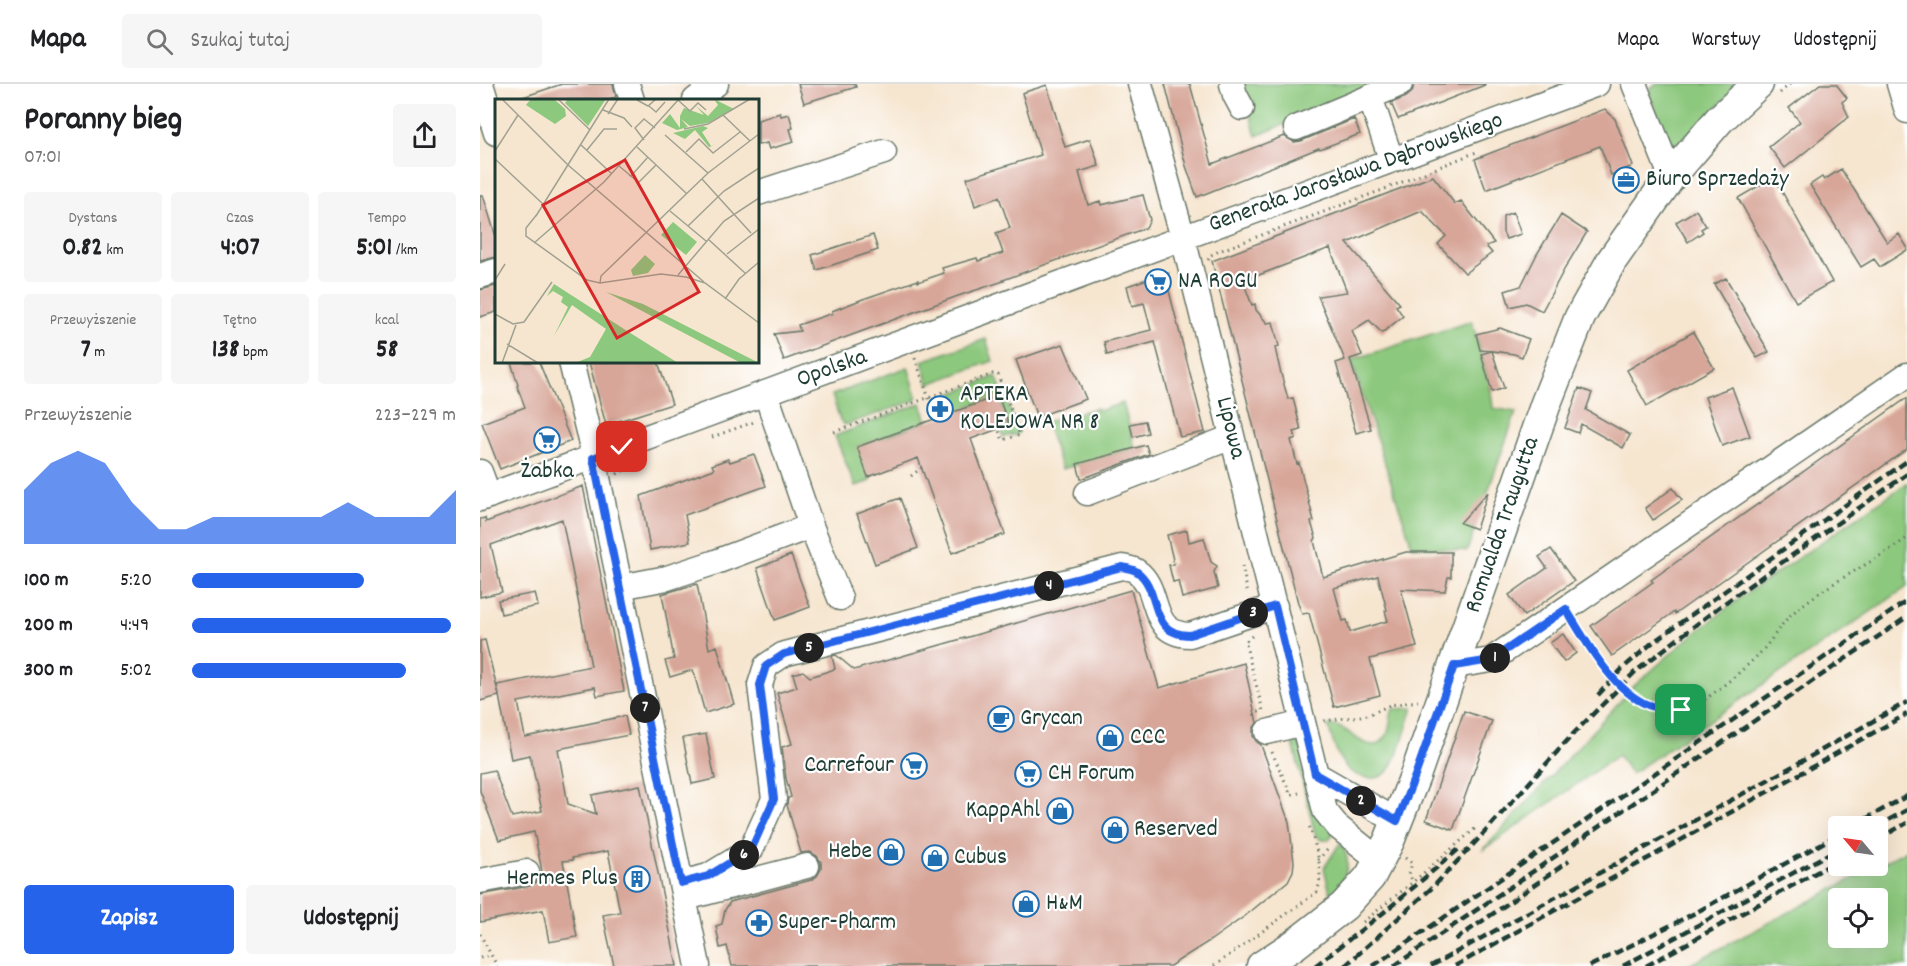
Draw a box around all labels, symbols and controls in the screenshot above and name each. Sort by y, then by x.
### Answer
search box [122,14,542,68]
text: Mapa [30,21,86,61]
icon: search [143,25,176,58]
text: Szukaj tutaj [191,26,290,57]
text: Mapa [1617,26,1659,56]
text: Warstwy [1692,26,1760,56]
text: Udostępnij [1793,26,1877,56]
text: Poranny bieg [24,98,182,145]
inset map [495,99,759,363]
button: share [393,104,456,167]
street label: Generała Jarosława Dąbrowskiego [1204,104,1508,242]
text: 07:01 [24,144,61,172]
place label: Biuro Sprzedaży [1646,163,1790,197]
office icon: Biuro Sprzedaży [1611,165,1641,195]
text: Dystans [68,207,118,230]
text: Czas [226,207,254,230]
text: Tempo [368,207,406,230]
text: 0.82 [62,230,103,267]
text: 4:07 [220,230,260,267]
text: 5:01 [356,230,392,267]
text: km [103,239,124,262]
text: /km [392,239,418,262]
place label: NA ROGU [1178,265,1258,299]
supermarket icon: NA ROGU [1143,267,1173,297]
text: Przewyższenie [50,309,136,332]
text: Tętno [223,309,257,332]
text: kcal [375,309,399,332]
text: 7 [81,332,91,369]
text: 138 [212,332,239,369]
text: 58 [376,332,398,369]
street label: Opolska [792,340,873,397]
text: m [91,341,105,364]
text: bpm [239,341,268,364]
place label: APTEKA KOLEJOWA NR 8 [960,378,1099,440]
street label: Lipowa [1206,393,1254,463]
pharmacy icon: APTEKA KOLEJOWA NR 8 [925,394,955,424]
text: Przewyższenie [24,402,132,430]
text: 223–229 m [375,402,456,430]
pin [596,421,647,472]
supermarket icon: Żabka [532,425,562,455]
icon: check [605,430,638,463]
street label: Romualda Traugutta [1457,432,1549,618]
place label: Żabka [520,455,574,489]
text: 100 m [24,567,69,595]
text: 5:20 [120,567,152,595]
pin: 4 [1034,571,1064,601]
text: 4 [1046,574,1052,597]
pin: 3 [1238,598,1268,628]
text: 3 [1249,601,1257,624]
text: 200 m [24,612,73,640]
text: 4:49 [120,612,149,640]
pin: 5 [794,633,824,663]
text: 5 [805,636,813,659]
pin: 1 [1480,643,1510,673]
text: 1 [1493,646,1497,669]
text: 300 m [24,657,73,685]
text: 5:02 [120,657,152,685]
pin [1655,684,1706,735]
pin: 7 [630,693,660,723]
icon: arrive [1664,693,1697,726]
text: 7 [642,696,648,719]
place label: Grycan [1020,702,1083,736]
cafe icon: Grycan [986,704,1016,734]
place label: CCC [1130,721,1166,755]
shop icon: CCC [1095,723,1125,753]
place label: Carrefour [804,749,894,783]
supermarket icon: Carrefour [899,751,929,781]
place label: CH Forum [1048,757,1135,791]
supermarket icon: CH Forum [1013,759,1043,789]
pin: 2 [1346,786,1376,816]
text: 2 [1358,789,1365,812]
place label: KappAhl [966,794,1040,828]
shop icon: KappAhl [1045,796,1075,826]
place label: Reserved [1134,813,1218,847]
shop icon: Reserved [1100,815,1130,845]
north arrow [1828,816,1888,876]
map controls [1828,816,1888,948]
place label: Hebe [828,835,872,869]
shop icon: Hebe [876,837,906,867]
pin: 6 [729,840,759,870]
place label: Cubus [954,841,1007,875]
text: 6 [740,843,748,866]
shop icon: Cubus [920,843,950,873]
place label: Hermes Plus [507,862,618,896]
building icon: Hermes Plus [622,864,652,894]
button: Zapisz [24,885,234,954]
button: Udostępnij [246,885,456,954]
place label: H&M [1046,887,1083,921]
button: locate [1828,888,1888,948]
shop icon: H&M [1011,889,1041,919]
place label: Super-Pharm [778,906,896,940]
pharmacy icon: Super-Pharm [744,908,774,938]

